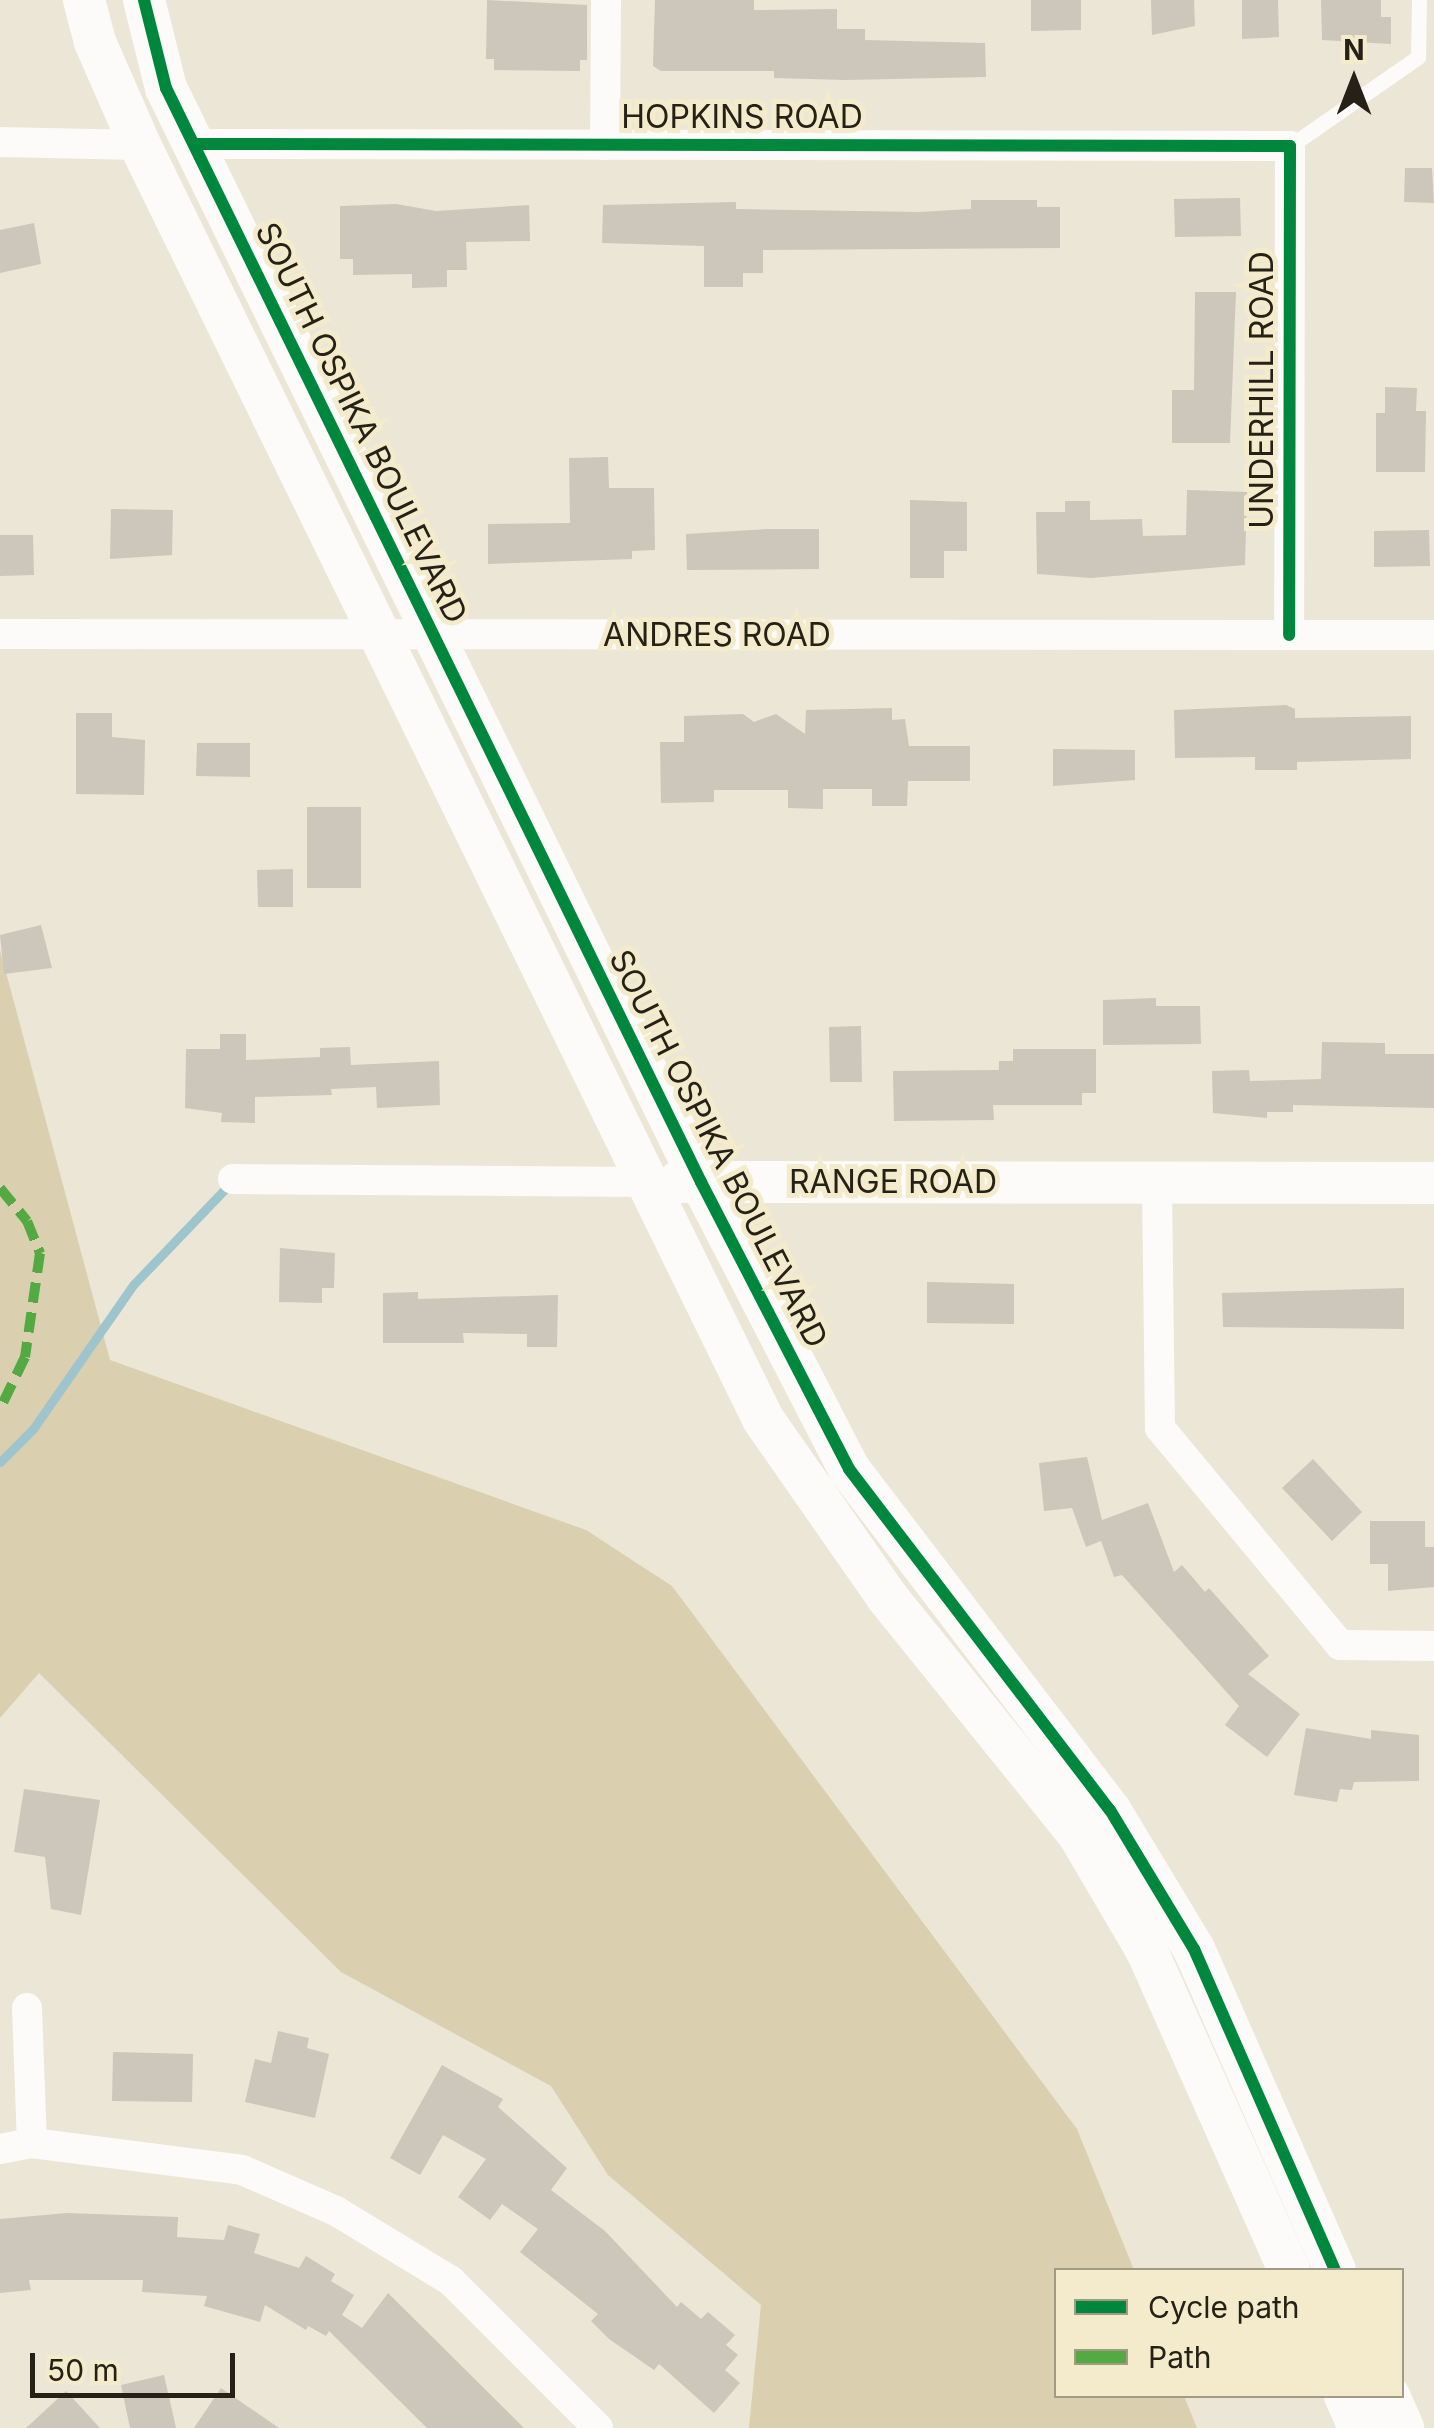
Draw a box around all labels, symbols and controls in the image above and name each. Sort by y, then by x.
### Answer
north arrow [1304,30,1404,130]
text: N [1343,33,1365,67]
street label: HOPKINS ROAD [621,98,863,136]
street label: SOUTH OSPIKA BOULEVARD [247,216,475,630]
street label: UNDERHILL ROAD [1243,251,1281,529]
street label: ANDRES ROAD [603,616,831,654]
street label: SOUTH OSPIKA BOULEVARD [601,944,835,1354]
street label: RANGE ROAD [789,1163,997,1201]
legend [1054,2268,1404,2398]
text: Cycle path [1148,2289,1300,2325]
scale bar [35,2333,240,2395]
text: Path [1148,2339,1212,2375]
text: 50 m [47,2352,119,2388]

